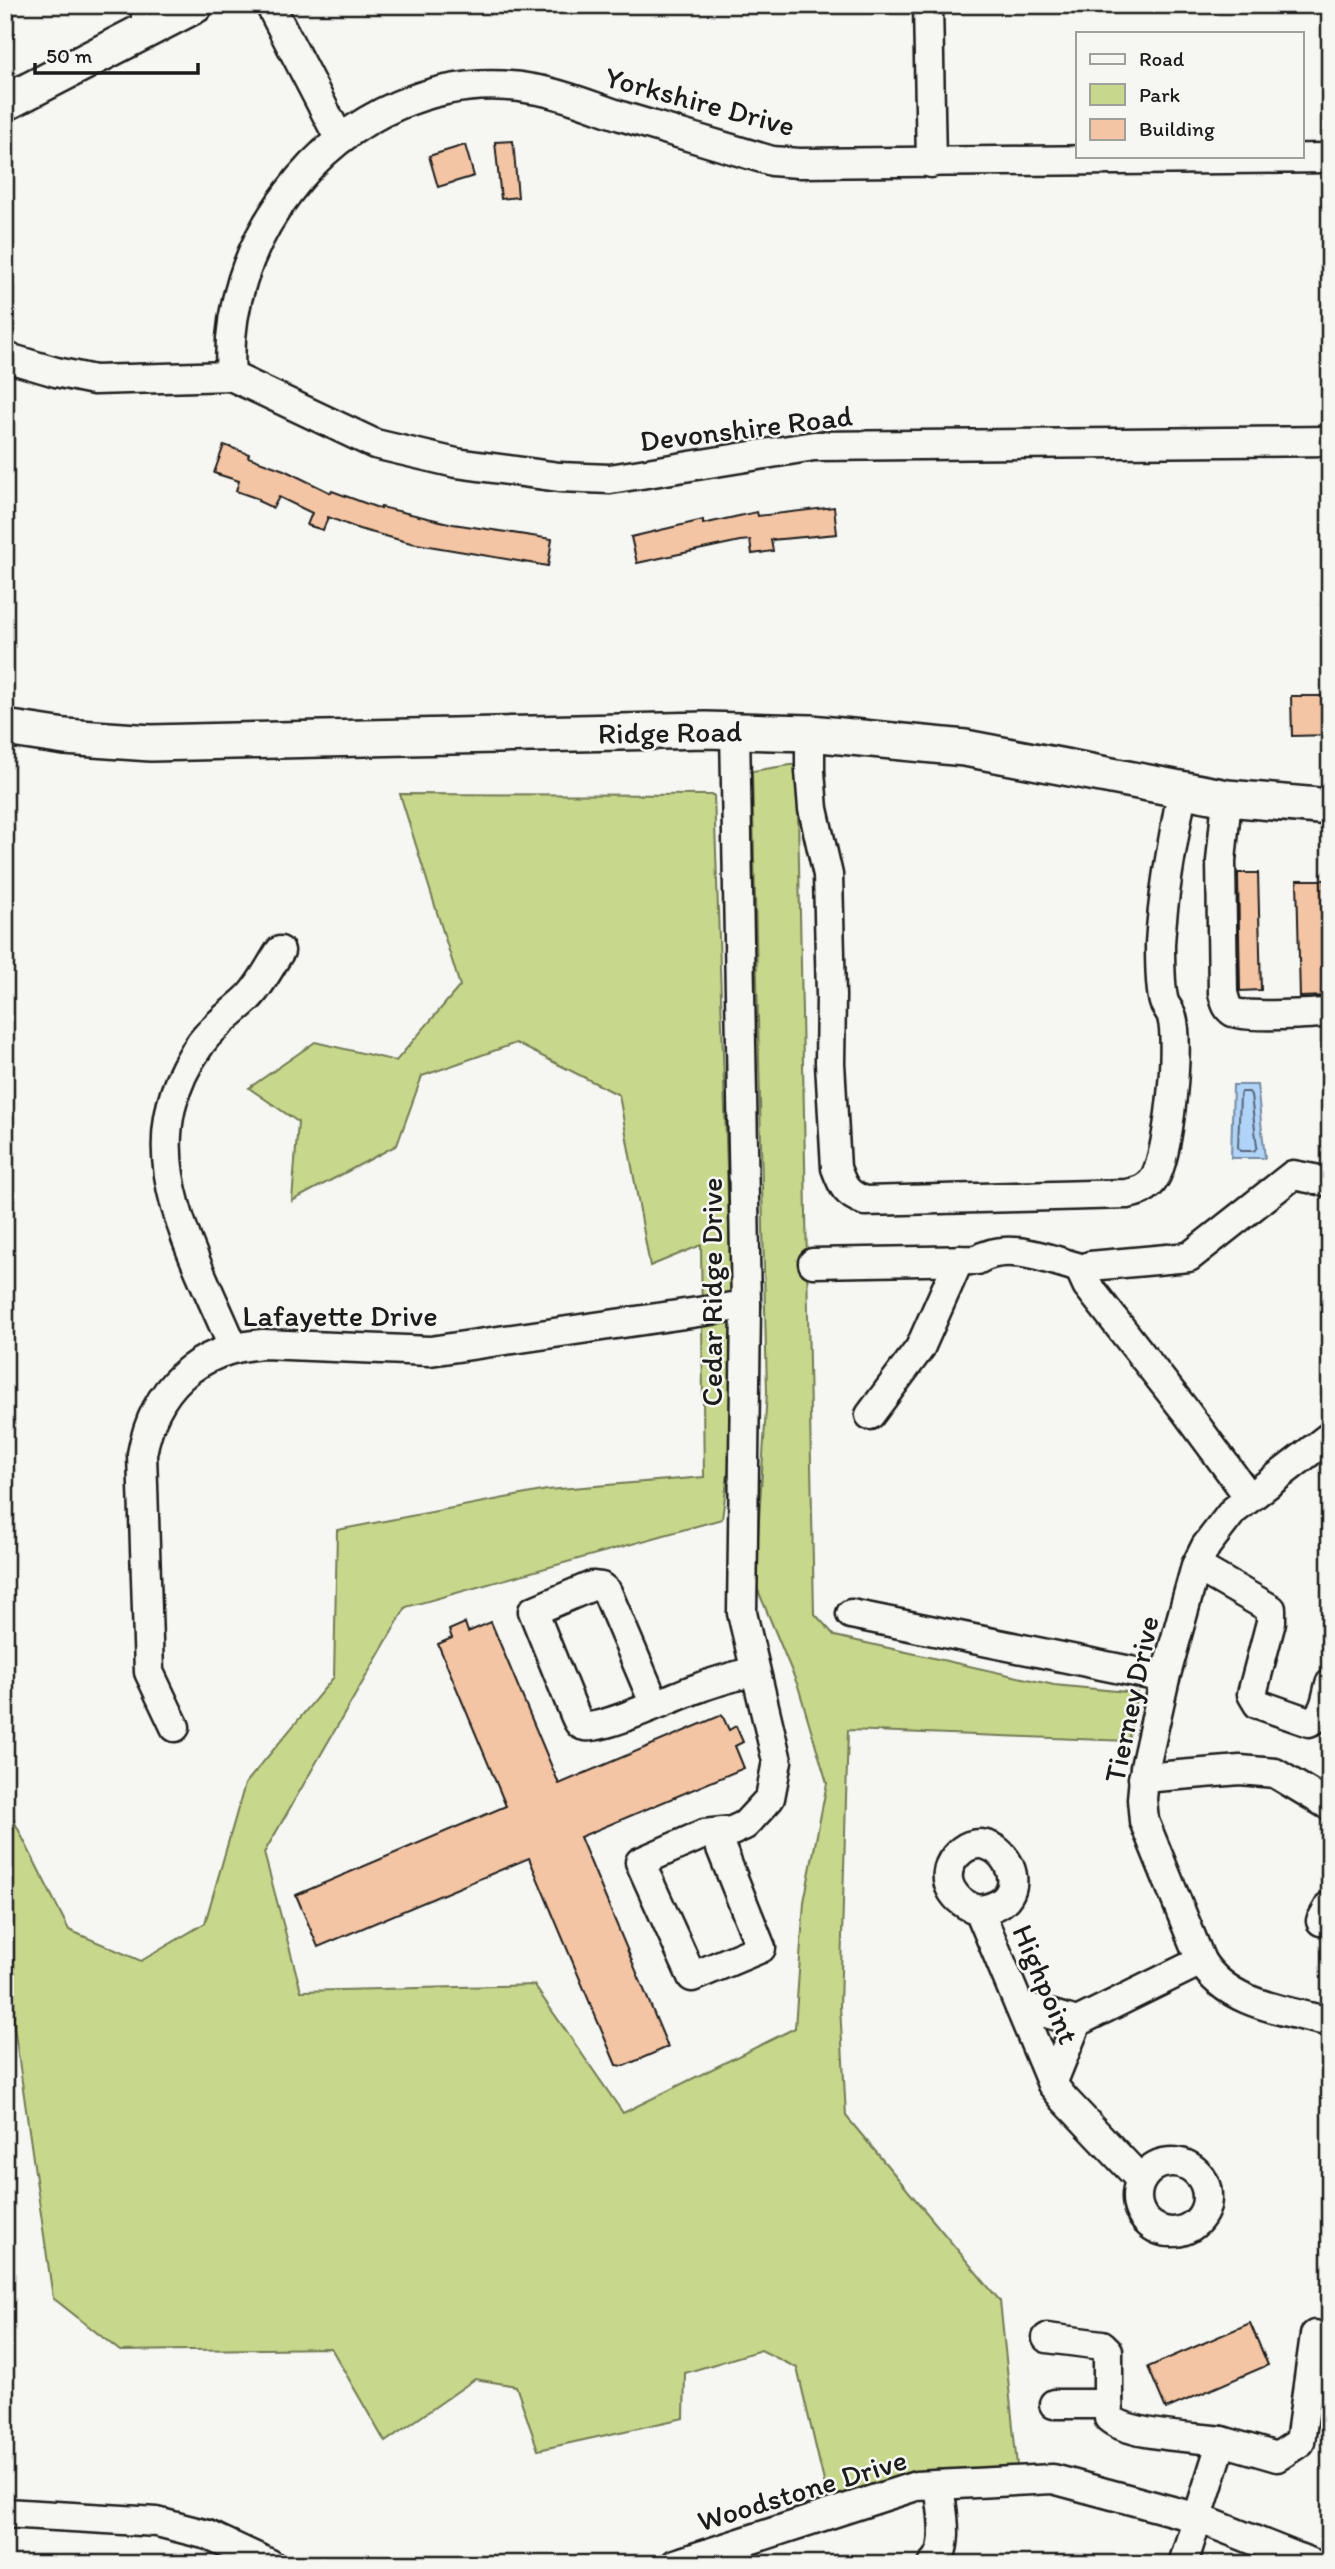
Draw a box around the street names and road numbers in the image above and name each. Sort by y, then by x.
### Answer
street label: Yorkshire Drive [601,58,799,144]
street label: Devonshire Road [637,397,855,459]
street label: Ridge Road [597,712,743,752]
street label: Cedar Ridge Drive [693,1177,730,1407]
street label: Lafayette Drive [242,1297,438,1334]
street label: Tierney Drive [1095,1612,1167,1786]
street label: Highpoint [1004,1919,1088,2049]
street label: Woodstone Drive [693,2441,911,2539]

